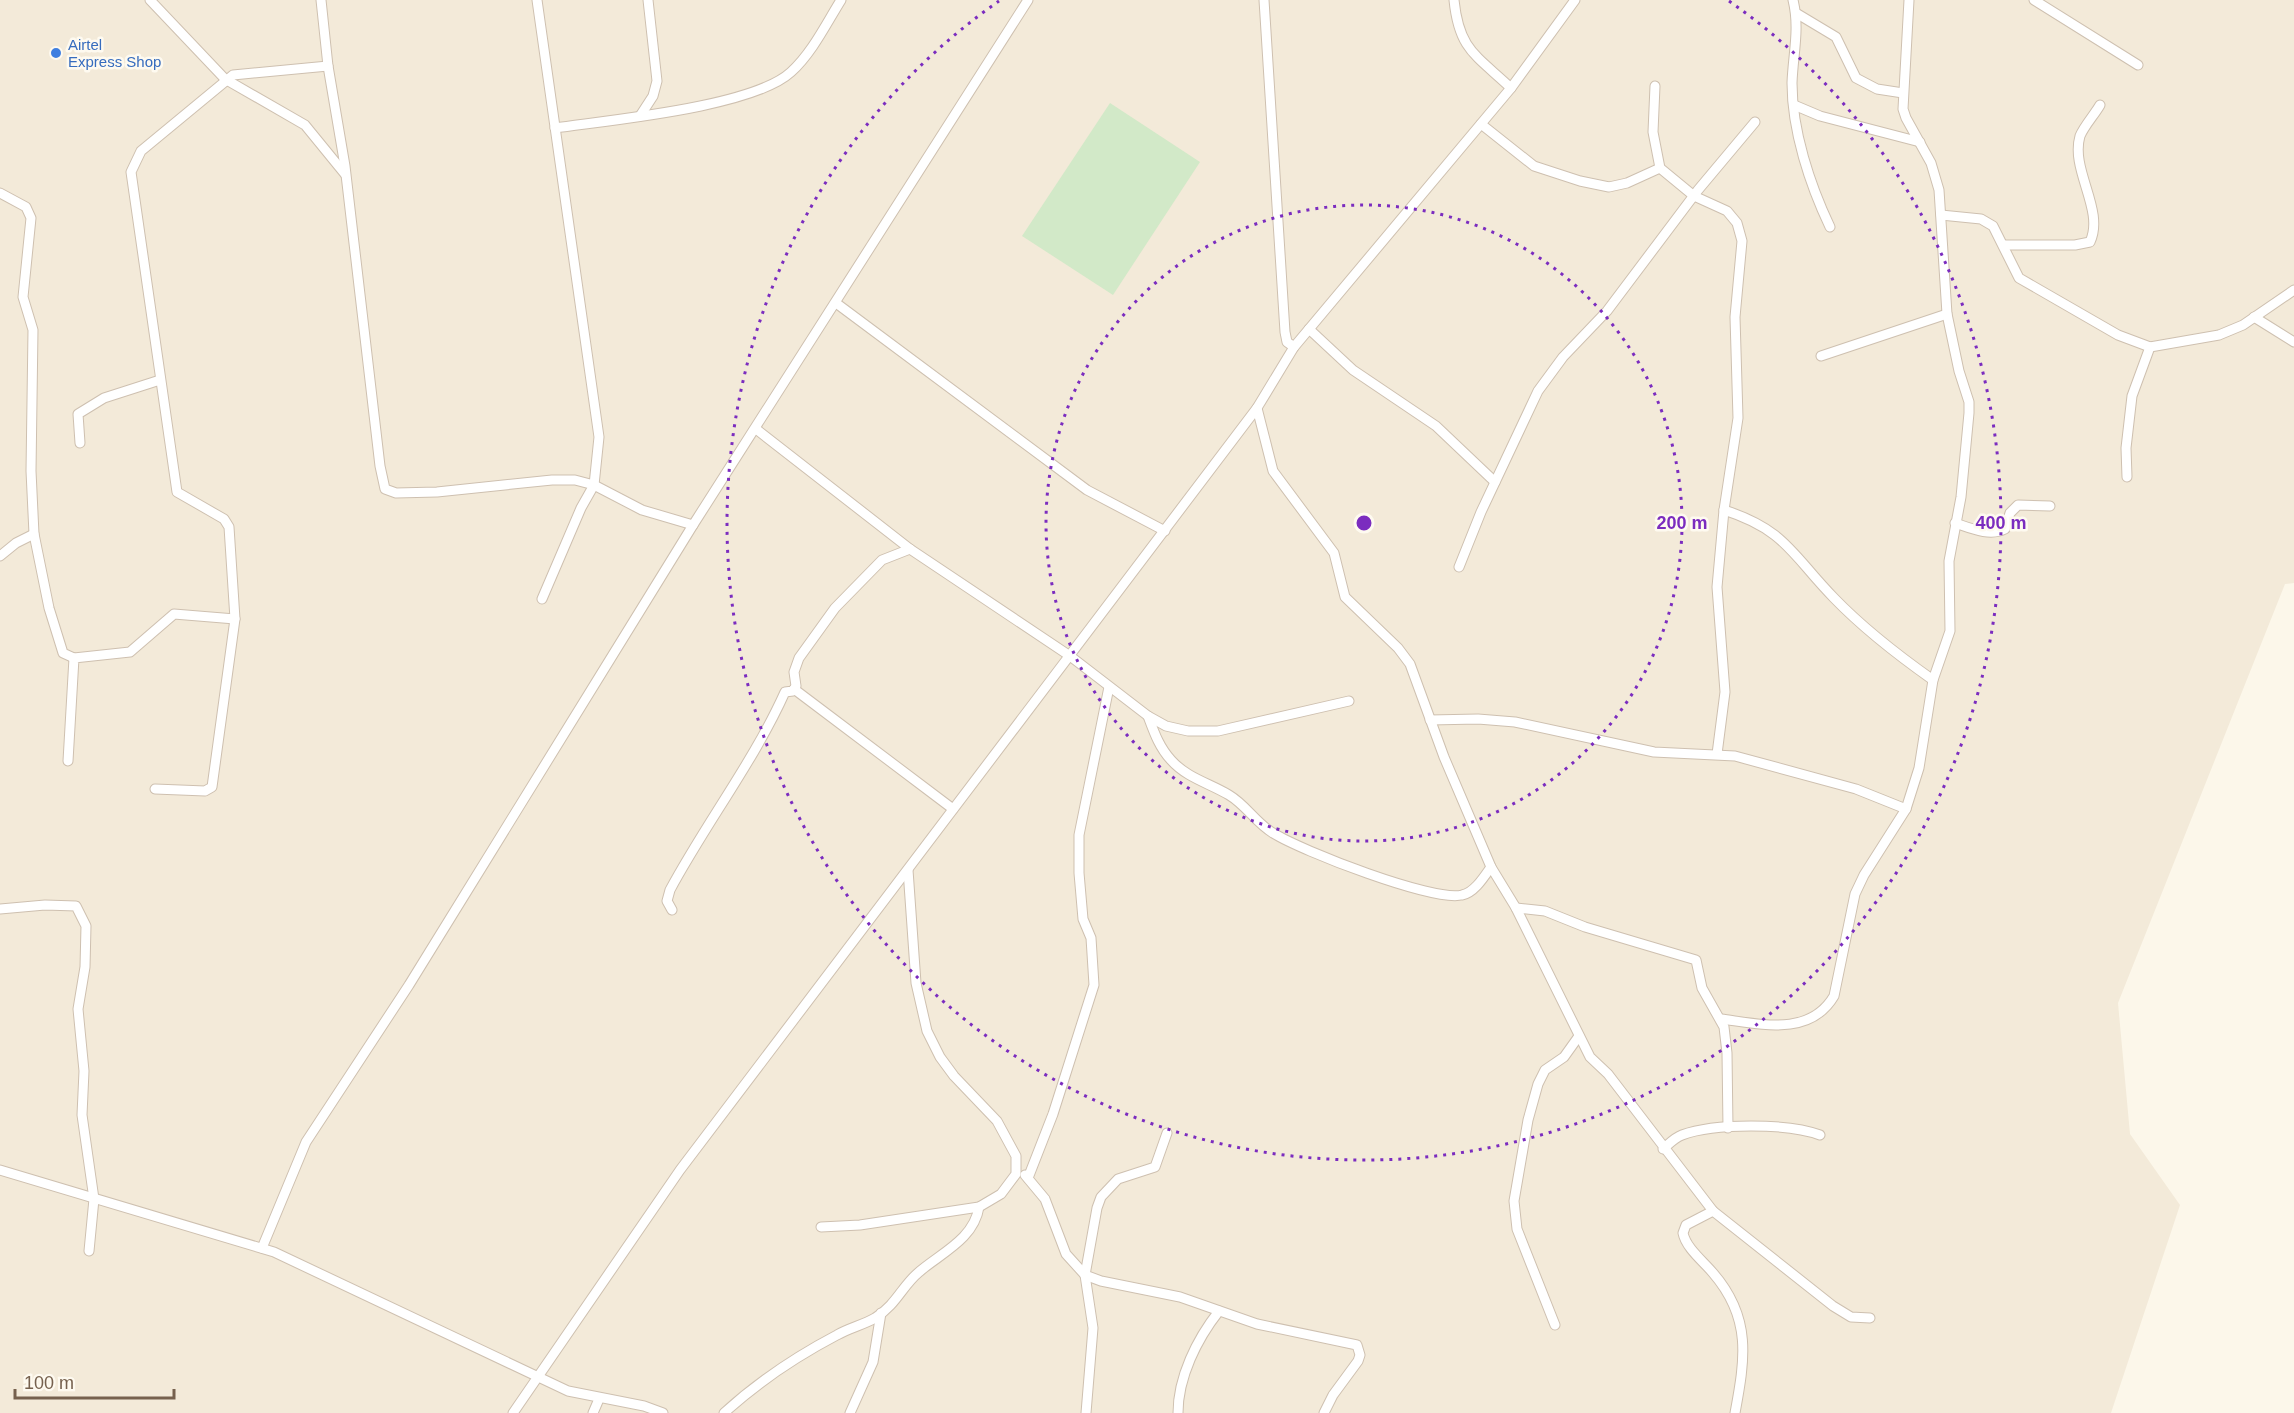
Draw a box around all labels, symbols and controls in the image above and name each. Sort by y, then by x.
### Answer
place label: Airtel Express Shop [68,36,161,70]
marker: Airtel Express Shop [49,46,63,60]
centre of rings [1354,513,1374,533]
text: 200 m [1656,513,1708,533]
text: 400 m [1975,513,2027,533]
scale bar [15,1362,174,1400]
text: 100 m [24,1373,74,1393]

